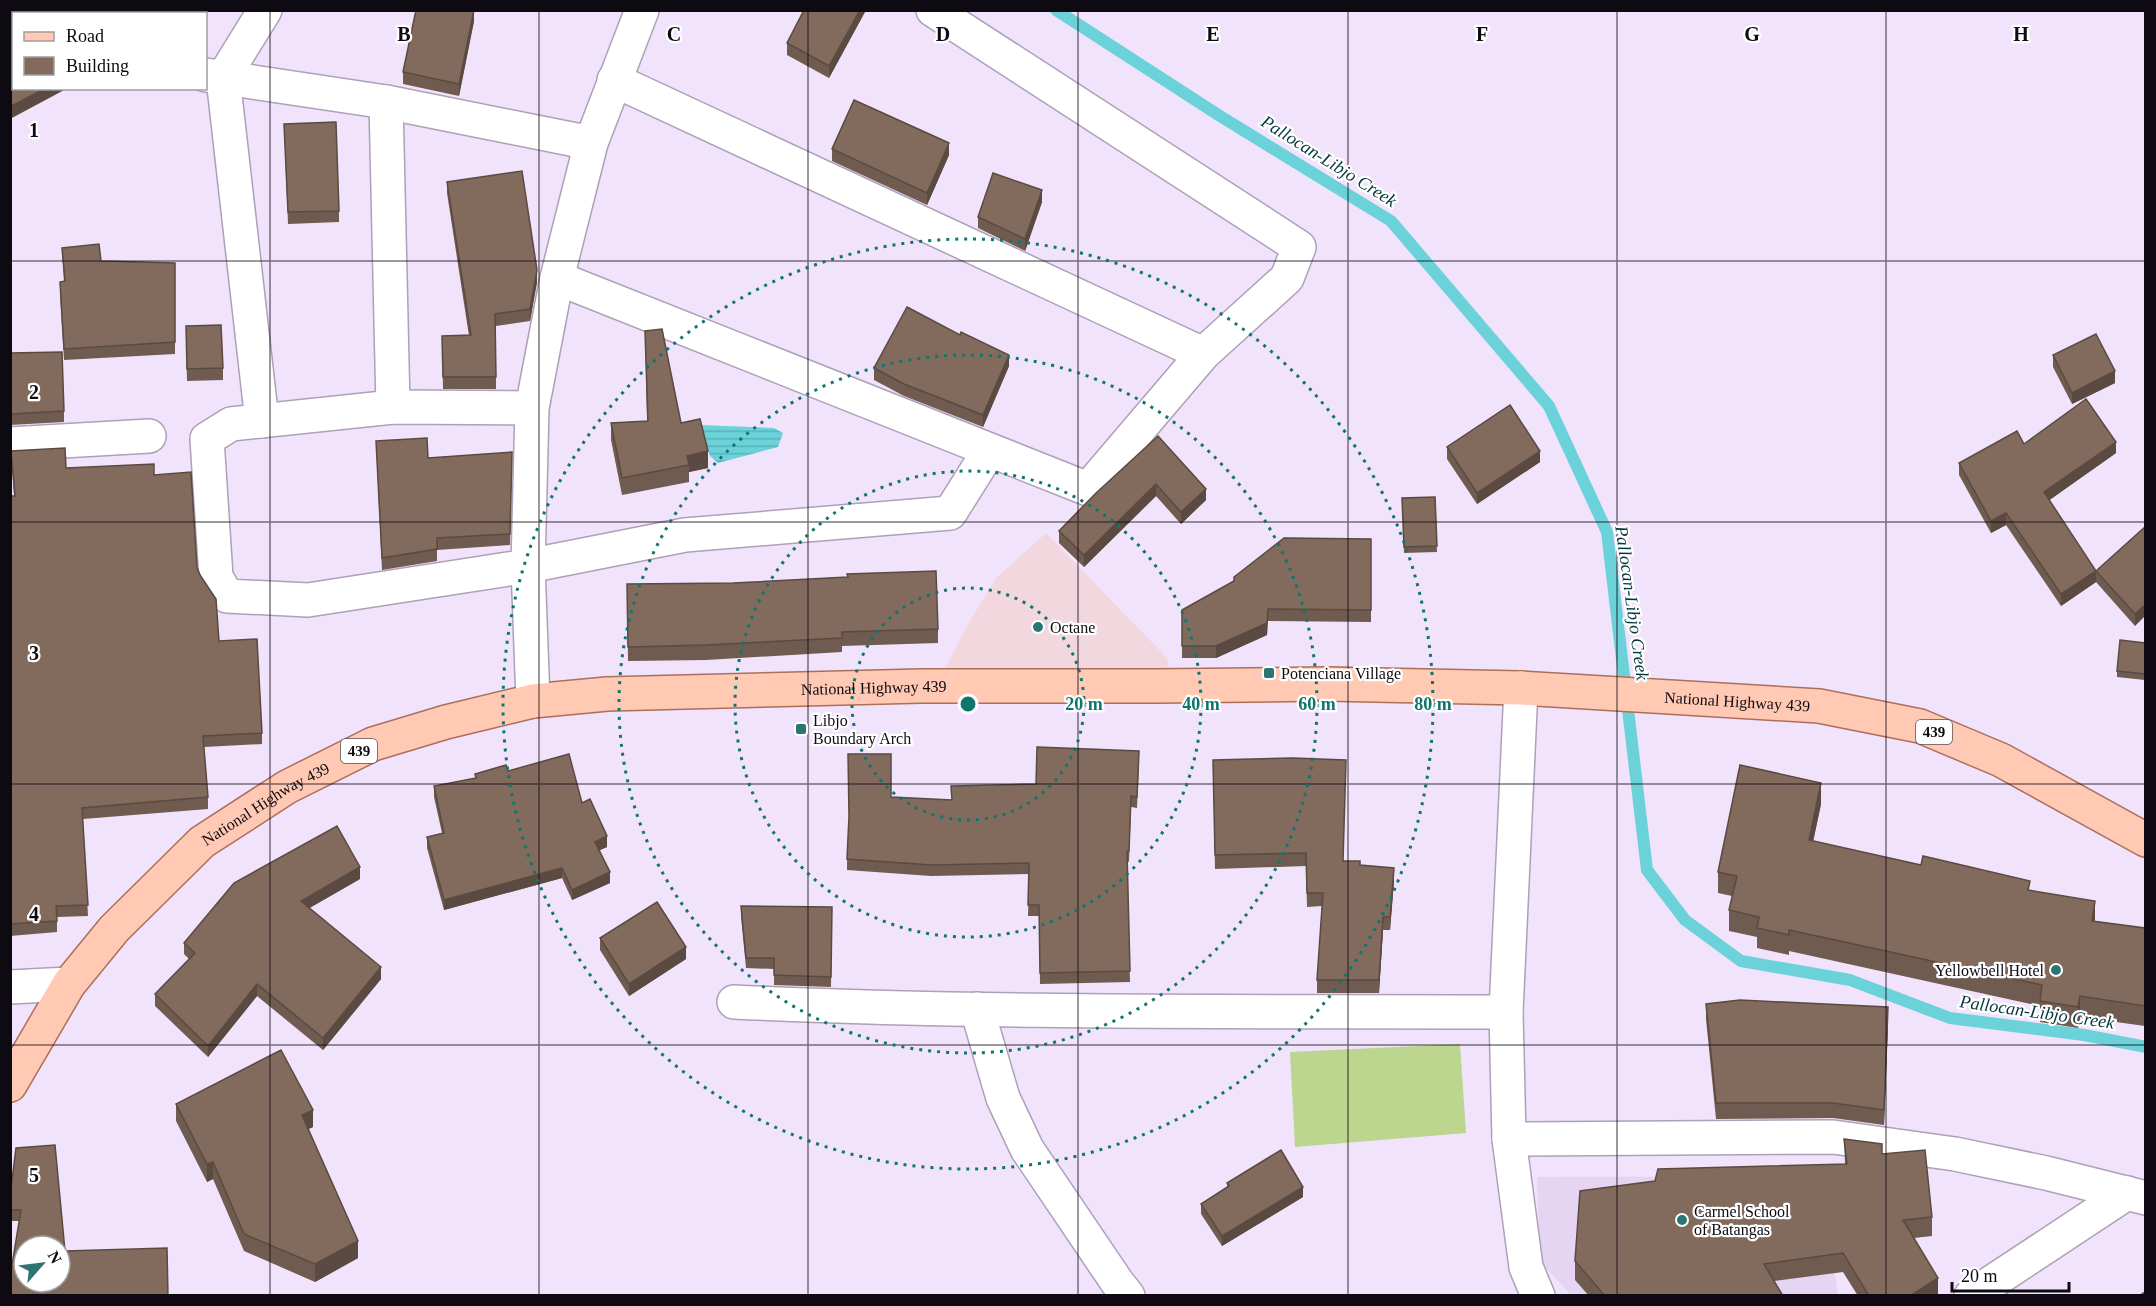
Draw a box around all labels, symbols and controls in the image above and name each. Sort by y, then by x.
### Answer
legend [12,12,207,90]
text: B [397,23,411,45]
text: C [667,23,681,45]
text: D [936,23,950,45]
text: E [1206,23,1220,45]
text: F [1476,23,1488,45]
text: G [1744,23,1760,45]
text: H [2013,23,2029,45]
text: Road [66,26,104,46]
text: Building [66,56,129,76]
water label: Pallocan-Libjo Creek [1257,111,1401,211]
text: 1 [29,119,39,141]
text: 2 [29,381,39,403]
water label: Pallocan-Libjo Creek [1611,523,1653,683]
place label: Octane [1050,619,1095,636]
marker: Octane [1031,620,1045,634]
text: 3 [29,642,39,664]
place label: Potenciana Village [1281,665,1401,683]
marker: Potenciana Village [1262,666,1276,680]
street label: National Highway 439 [801,678,947,698]
street label: National Highway 439 [1664,689,1810,714]
centre of rings [958,694,978,714]
text: 20 m [1065,694,1103,714]
text: 40 m [1182,694,1220,714]
text: 60 m [1298,694,1336,714]
text: 80 m [1414,694,1452,714]
place label: Libjo Boundary Arch [813,712,911,748]
road number: 439 [1916,720,1952,744]
marker: Libjo Boundary Arch [794,722,808,736]
road number: 439 [341,739,377,763]
street label: National Highway 439 [199,759,332,849]
text: 4 [29,903,39,925]
place label: Yellowbell Hotel [1935,962,2045,979]
marker: Yellowbell Hotel [2049,963,2063,977]
water label: Pallocan-Libjo Creek [1957,991,2117,1033]
text: 5 [29,1164,39,1186]
place label: Carmel School of Batangas [1694,1203,1790,1239]
marker: Carmel School of Batangas [1675,1213,1689,1227]
north arrow [12,1234,72,1294]
text: N [45,1248,65,1267]
scale bar [1952,1255,2069,1293]
text: 20 m [1961,1266,1998,1286]

